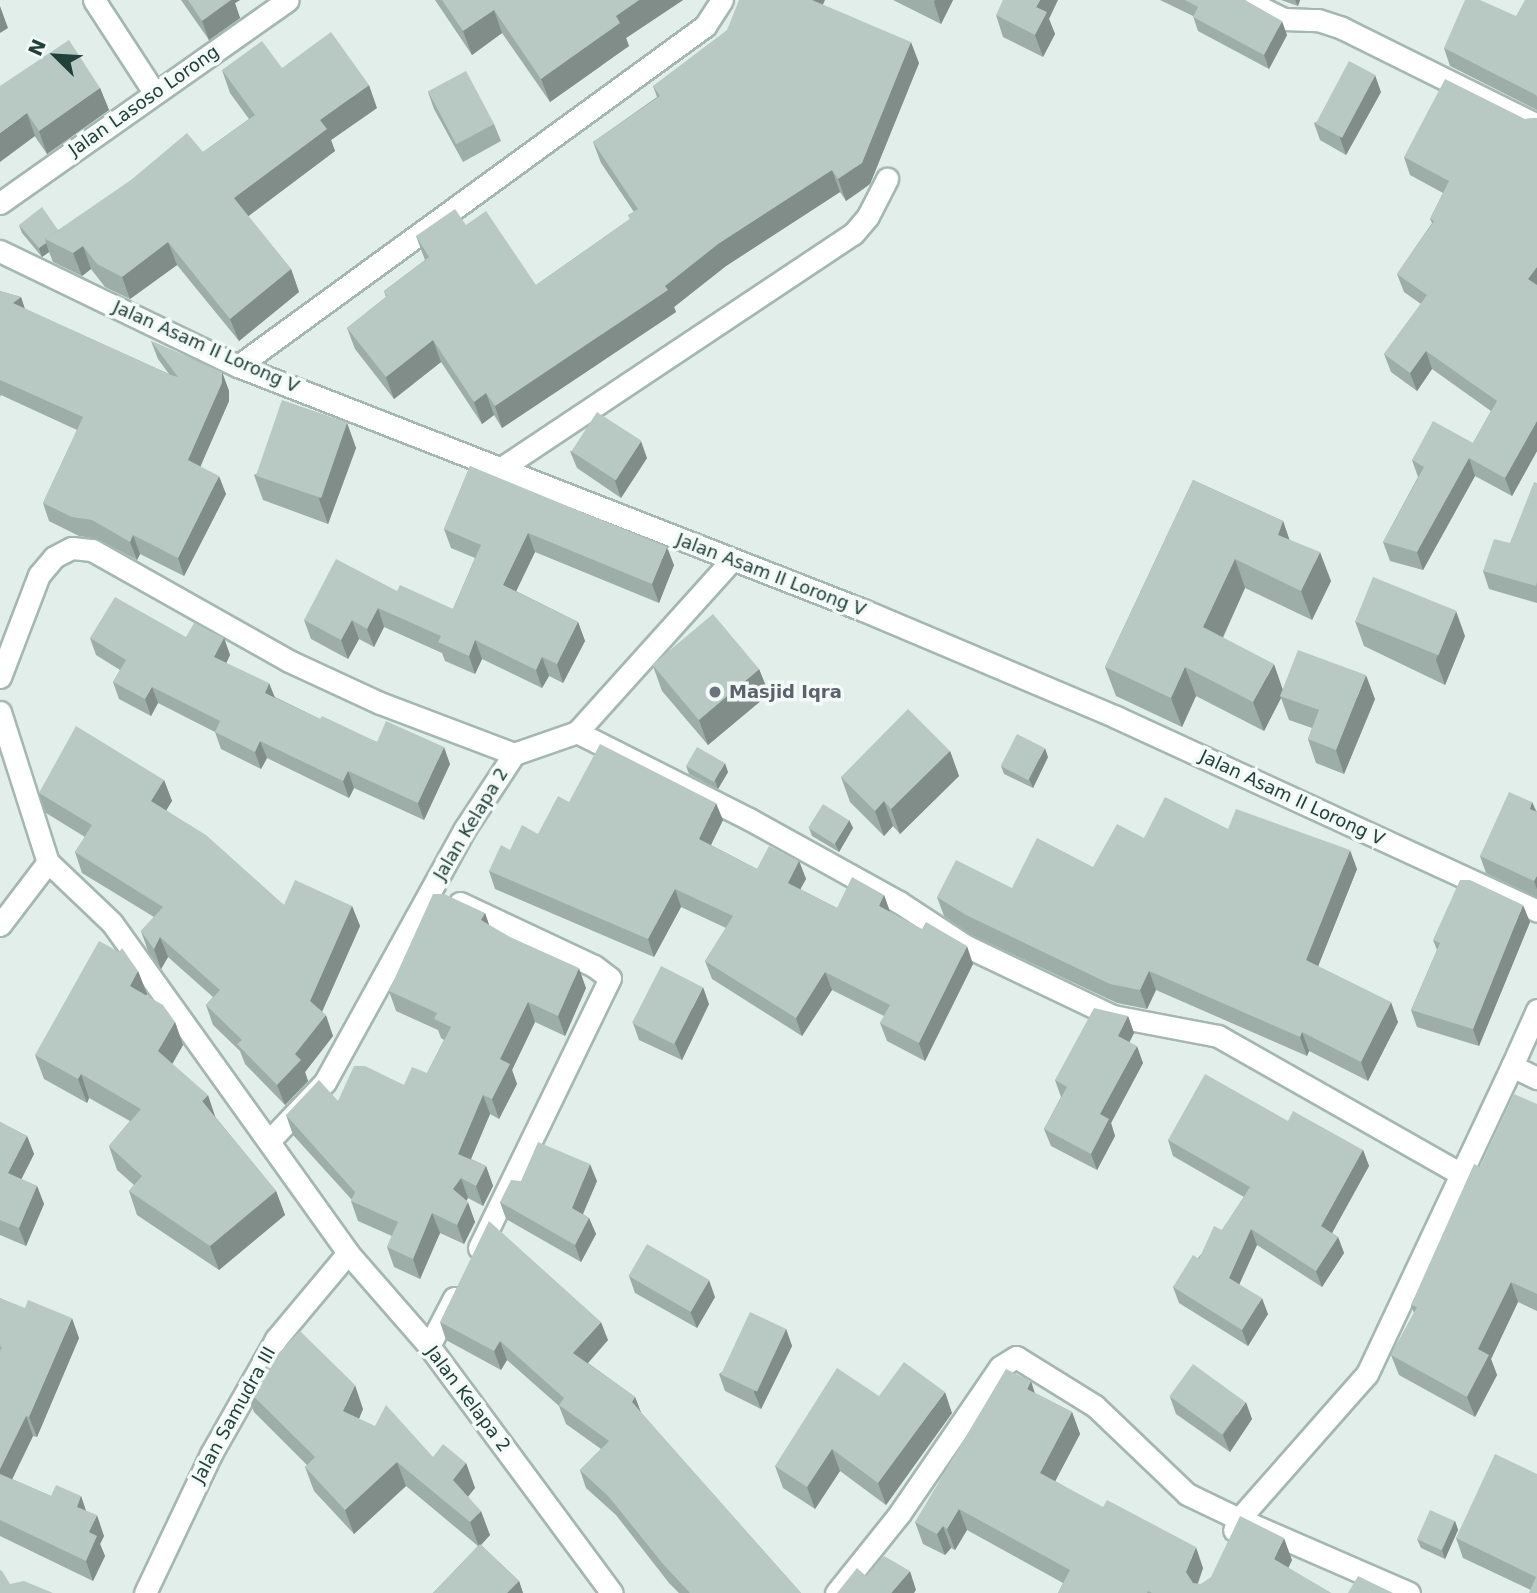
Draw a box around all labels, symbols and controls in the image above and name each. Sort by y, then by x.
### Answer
north arrow [21,21,91,91]
text: N [24,36,50,59]
street label: Jalan Lasoso Lorong [65,41,223,161]
street label: Jalan Asam II Lorong V [110,296,302,398]
street label: Jalan Asam II Lorong V [673,529,869,621]
place label: Masjid Iqra [729,681,842,703]
marker: Masjid Iqra [707,684,723,700]
street label: Jalan Asam II Lorong V [1196,746,1388,850]
street label: Jalan Kelapa 2 [429,764,513,884]
street label: Jalan Kelapa 2 [421,1342,515,1456]
street label: Jalan Samudra III [188,1343,280,1487]

